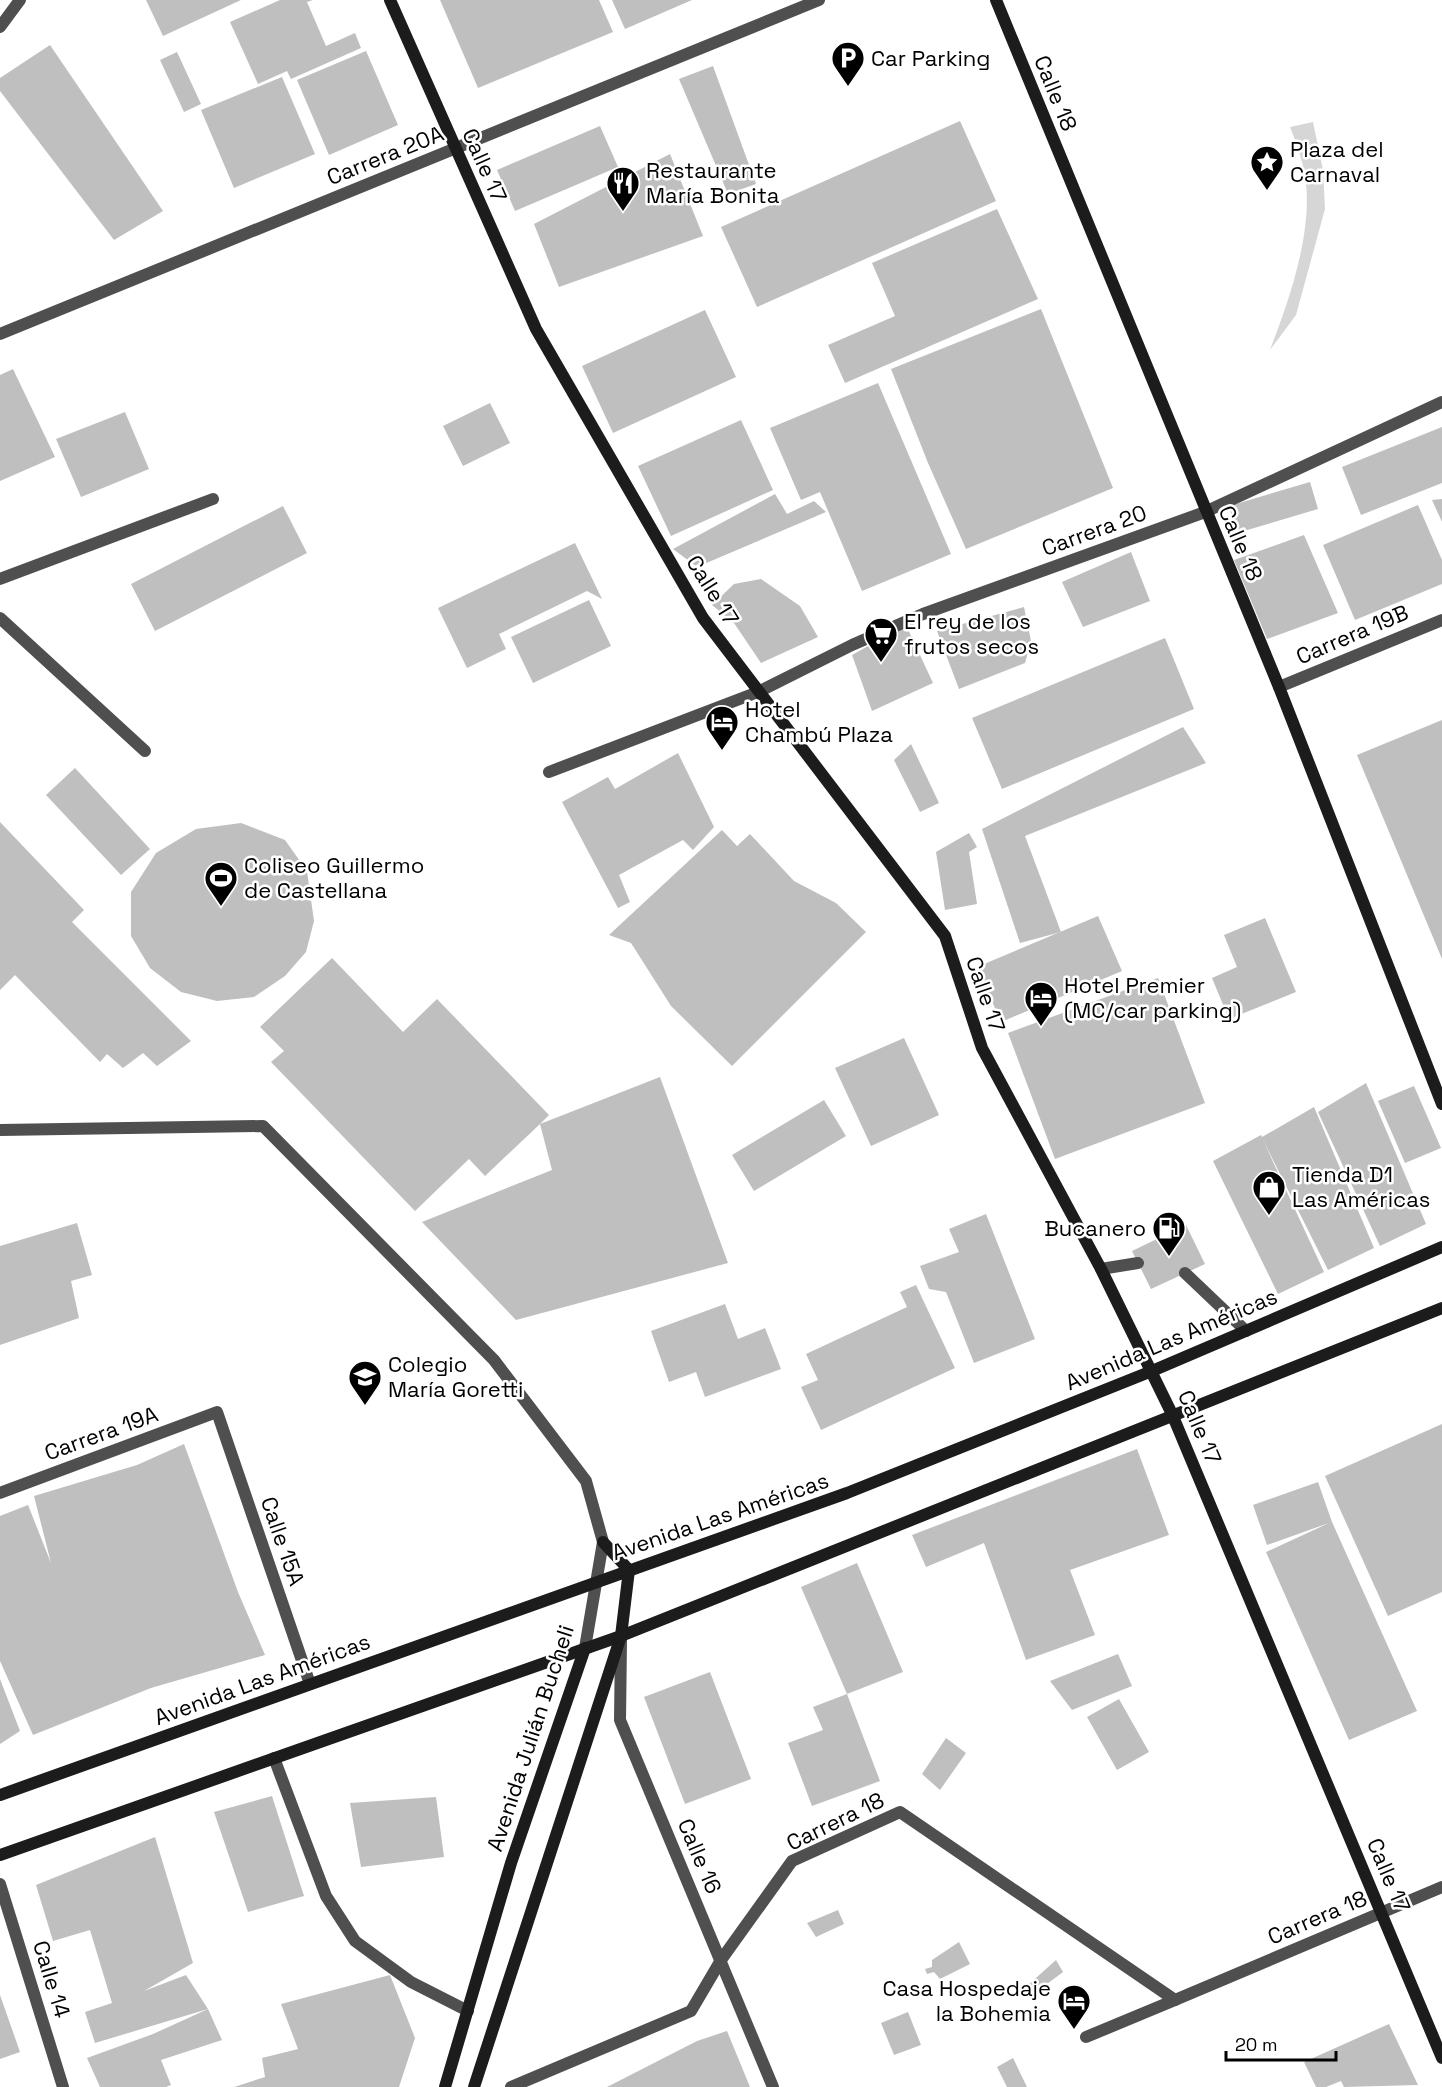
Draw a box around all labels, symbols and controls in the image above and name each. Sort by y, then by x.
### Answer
parking icon: Car Parking [830,40,866,87]
place label: Car Parking [871,44,990,72]
street label: Calle 18 [1028,51,1084,135]
street label: Carrera 20A [323,119,448,191]
street label: Calle 17 [456,124,514,206]
place label: Plaza del Carnaval [1290,135,1384,188]
place icon: Plaza del Carnaval [1249,144,1285,191]
place label: Restaurante María Bonita [646,156,780,209]
restaurant icon: Restaurante María Bonita [605,165,641,212]
street label: Carrera 20 [1038,498,1150,562]
street label: Calle 18 [1213,501,1269,585]
street label: Calle 17 [681,550,745,630]
street label: Carrera 19B [1292,598,1412,670]
place label: El rey de los frutos secos [904,607,1039,660]
supermarket icon: El rey de los frutos secos [863,616,899,663]
place label: Hotel Chambú Plaza [745,695,893,748]
hotel icon: Hotel Chambú Plaza [704,704,740,751]
place label: Coliseo Guillermo de Castellana [244,851,424,904]
sports icon: Coliseo Guillermo de Castellana [203,860,239,907]
street label: Calle 17 [960,953,1012,1035]
place label: Hotel Premier (MC/car parking) [1064,971,1241,1024]
hotel icon: Hotel Premier (MC/car parking) [1023,980,1059,1027]
place label: Tienda D1 Las Américas [1292,1160,1430,1213]
shop icon: Tienda D1 Las Américas [1251,1169,1287,1216]
fuel station icon: Bucanero [1151,1210,1187,1257]
place label: Bucanero [1044,1214,1146,1242]
street label: Avenida Las Américas [1061,1282,1281,1396]
place label: Colegio María Goretti [388,1350,523,1403]
school or university icon: Colegio María Goretti [347,1359,383,1406]
street label: Calle 17 [1172,1386,1228,1468]
street label: Carrera 19A [40,1399,162,1466]
street label: Avenida Las Américas [608,1466,832,1566]
street label: Calle 15A [255,1493,311,1589]
street label: Avenida Julián Bucheli [480,1621,580,1855]
street label: Avenida Las Américas [150,1627,374,1731]
street label: Carrera 18 [782,1785,888,1857]
street label: Calle 16 [672,1814,728,1898]
street label: Calle 17 [1361,1834,1417,1916]
street label: Carrera 18 [1263,1884,1371,1950]
street label: Calle 14 [27,1937,77,2021]
place label: Casa Hospedaje la Bohemia [882,1974,1051,2027]
hotel icon: Casa Hospedaje la Bohemia [1056,1983,1092,2030]
scale bar [1226,2024,1336,2062]
text: 20 m [1235,2033,1278,2056]

